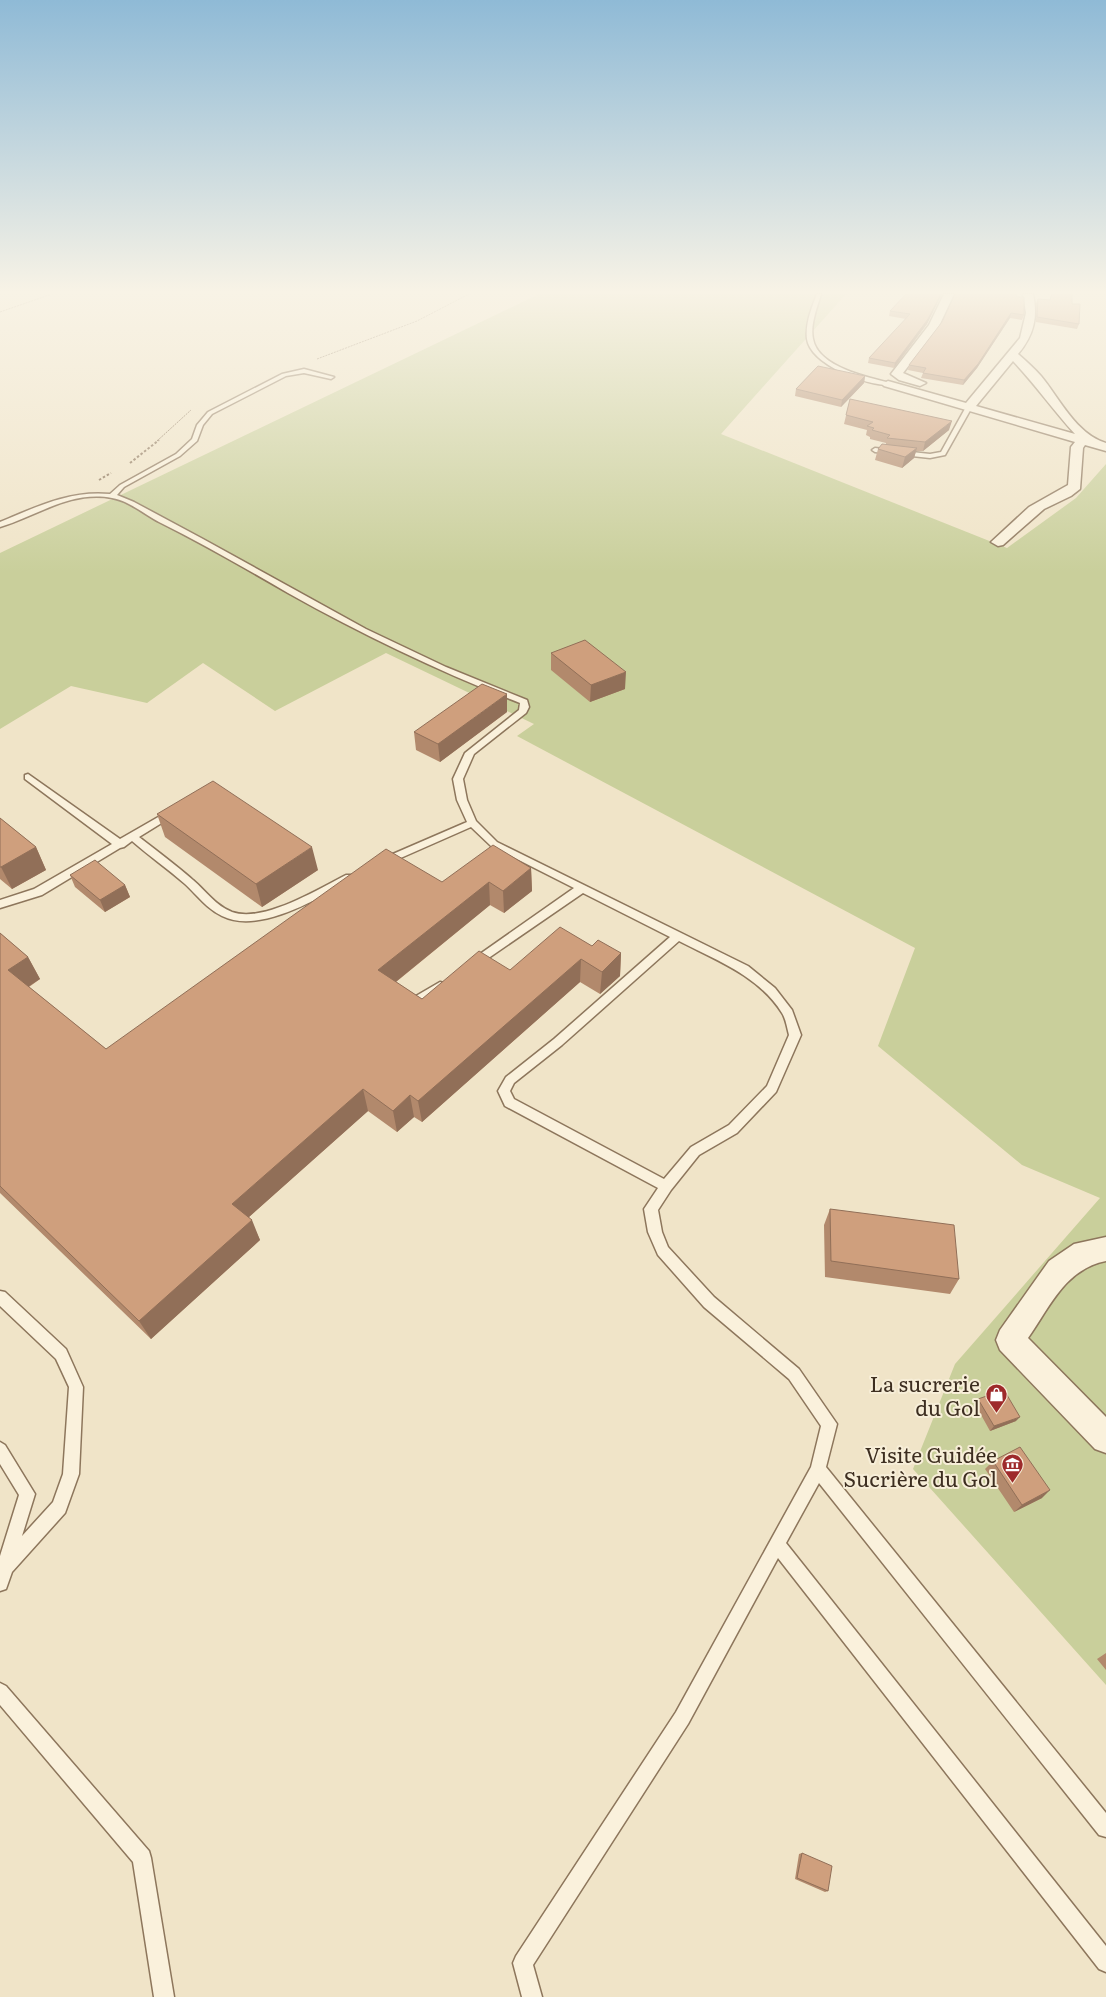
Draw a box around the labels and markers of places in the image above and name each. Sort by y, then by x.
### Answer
place label: La sucrerie du Gol [870,1367,980,1422]
shop icon: La sucrerie du Gol [984,1382,1008,1413]
place label: Visite Guidée Sucrière du Gol [844,1438,997,1493]
museum icon: Visite Guidée Sucrière du Gol [1001,1453,1025,1484]

